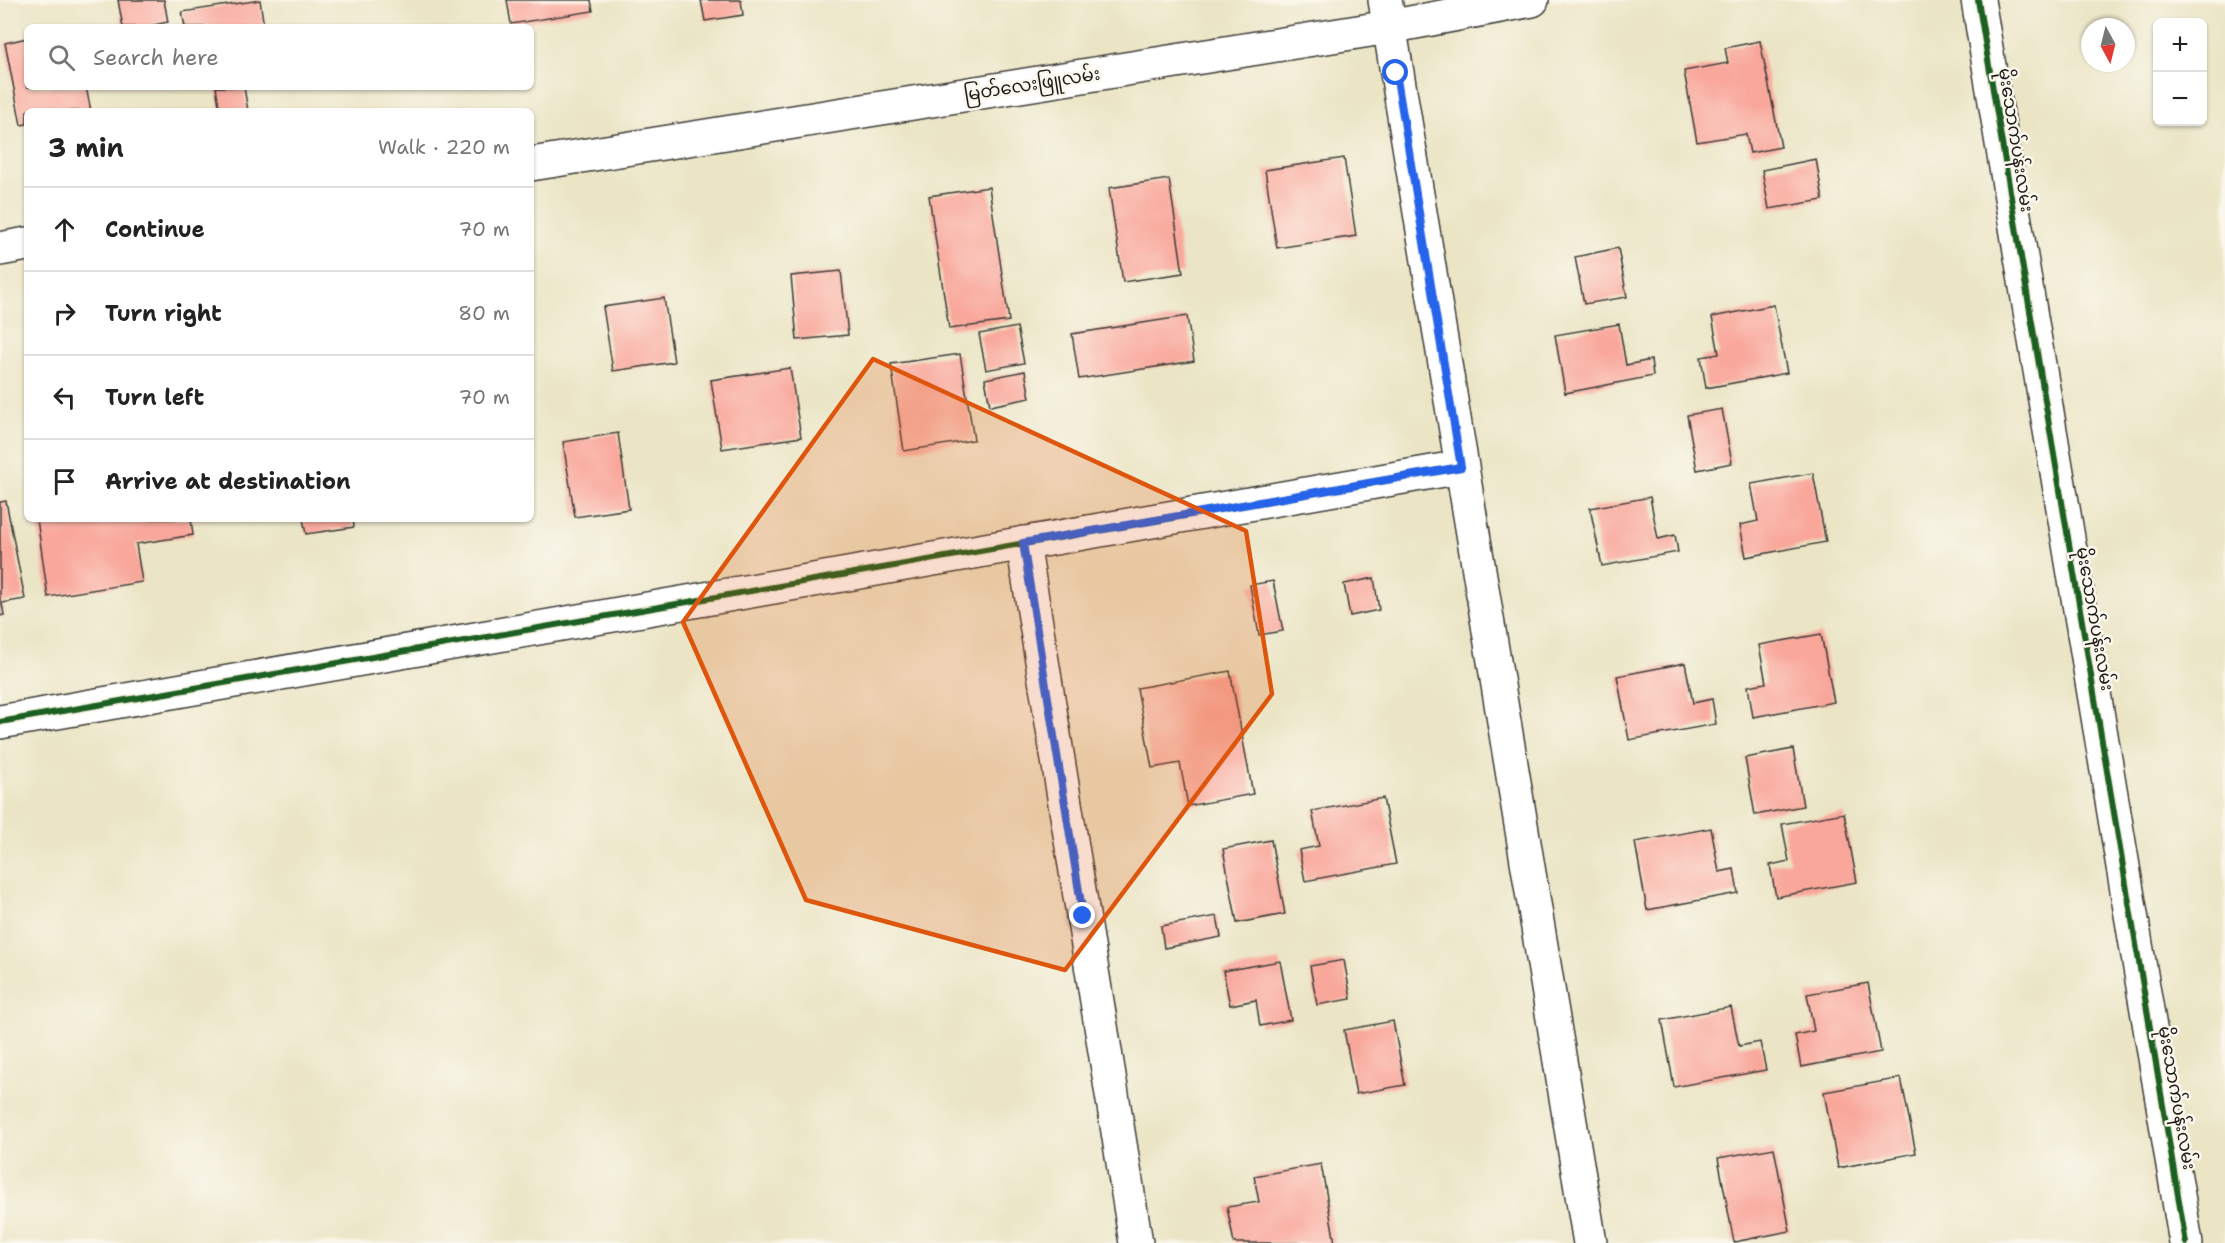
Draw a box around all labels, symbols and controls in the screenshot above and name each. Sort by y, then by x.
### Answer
north arrow [2081,18,2135,72]
map controls [2153,18,2207,126]
button: + [2153,18,2207,72]
search box [24,24,534,90]
icon: search [45,41,78,74]
text: Search here [93,43,219,72]
route start [1382,59,1408,85]
street label: မြတ်လေးဖြူလမ်း [962,60,1102,110]
street label: မိုးသောက်ပန်းလမ်း [1990,66,2041,214]
button: − [2153,72,2207,126]
text: 3 min [48,130,124,165]
text: Walk · 220 m [378,134,510,160]
icon: ahead [48,213,81,246]
text: Continue [105,215,205,244]
text: 70 m [458,216,510,242]
icon: right [48,297,81,330]
text: Turn right [105,299,222,328]
text: 80 m [458,300,510,326]
icon: left [48,381,81,414]
text: Turn left [105,383,204,412]
text: 70 m [458,384,510,410]
icon: arrive [48,465,81,498]
text: Arrive at destination [105,467,351,496]
street label: မိုးသောက်ပန်းလမ်း [2068,545,2121,693]
route end [1069,902,1095,928]
street label: မိုးသောက်ပန်းလမ်း [2150,1024,2203,1172]

